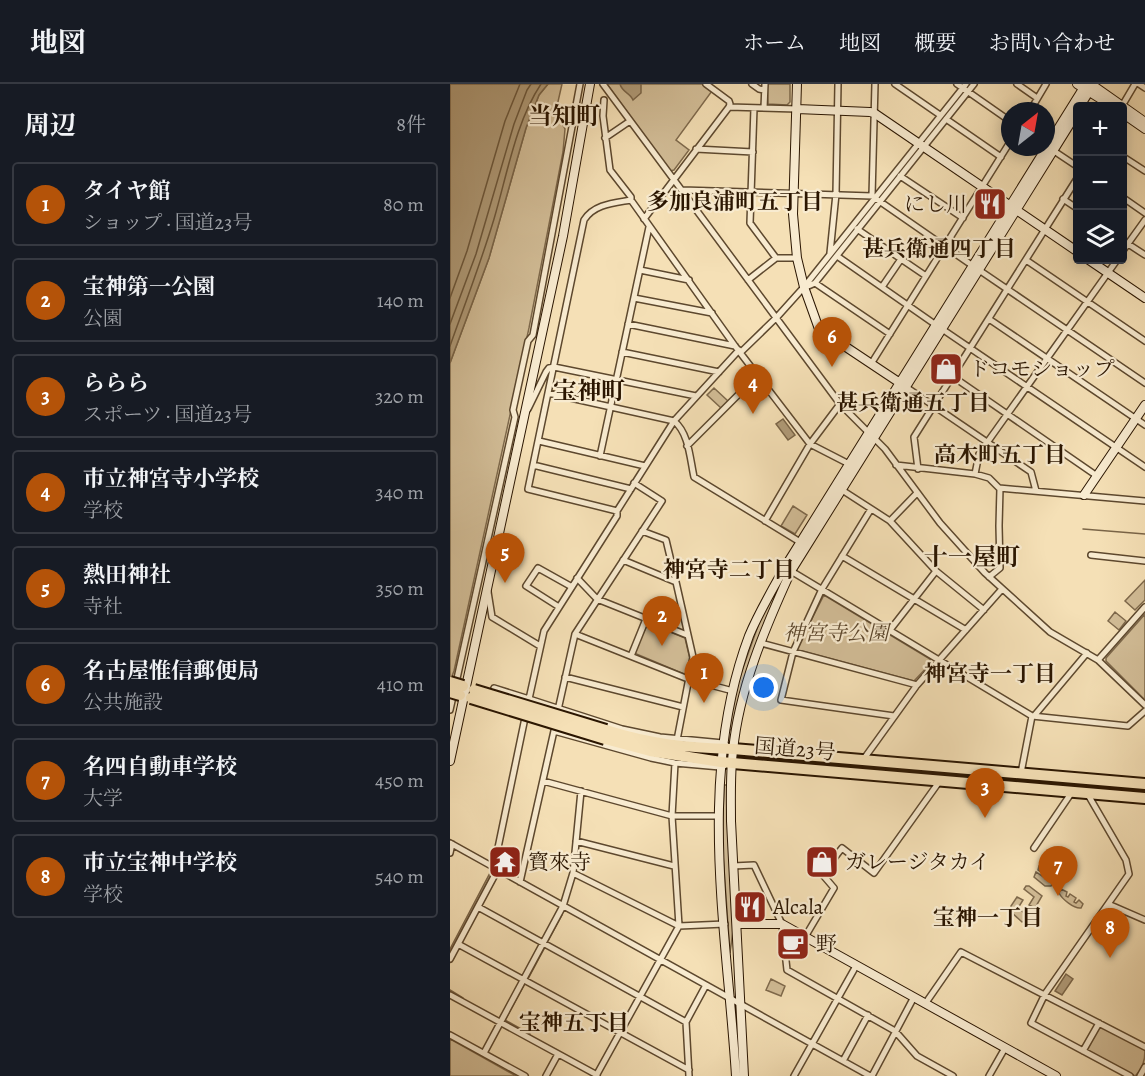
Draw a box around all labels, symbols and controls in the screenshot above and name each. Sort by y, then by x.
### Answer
text: 地図 [30,24,86,62]
text: ホーム [743,29,806,57]
text: 地図 [839,29,881,57]
text: 概要 [914,29,956,57]
text: お問い合わせ [989,29,1115,57]
district label: 当知町 [528,100,600,132]
north arrow [1001,102,1055,156]
map controls [1073,102,1127,264]
button: + [1073,102,1127,156]
text: 周辺 [24,108,76,143]
text: 8件 [396,111,426,138]
button: − [1073,156,1127,210]
text: タイヤ館 [83,176,171,206]
restaurant icon: にし川 [972,186,1008,222]
district label: 多加良浦町五丁目 [647,187,823,217]
place label: にし川 [904,190,967,218]
text: 1 [42,191,49,218]
text: 80 m [383,191,424,218]
text: ショップ · 国道23号 [83,209,252,236]
button: layers [1073,210,1127,264]
district label: 甚兵衛通四丁目 [862,234,1016,264]
text: 宝神第一公園 [83,272,215,302]
text: 2 [41,287,50,314]
text: 140 m [377,287,424,314]
text: 公園 [83,305,123,332]
pin: 6 [812,318,851,367]
shop icon: ドコモショップ [928,351,964,387]
place label: ドコモショップ [969,355,1115,383]
pin: 4 [734,364,772,414]
text: ららら [83,368,149,398]
district label: 宝神町 [553,375,625,407]
text: 3 [41,383,50,410]
text: 320 m [375,383,424,410]
district label: 甚兵衛通五丁目 [836,388,990,418]
text: スポーツ · 国道23号 [83,401,252,428]
district label: 高木町五丁目 [934,440,1066,470]
text: 市立神宮寺小学校 [83,464,259,494]
text: 4 [41,479,50,506]
text: 340 m [375,479,424,506]
text: 学校 [83,497,123,524]
pin: 5 [486,534,524,583]
district label: 十一屋町 [924,541,1020,573]
district label: 神宮寺二丁目 [663,555,795,585]
text: 熱田神社 [83,560,171,590]
text: 5 [41,575,50,602]
text: 350 m [376,575,424,602]
text: 寺社 [83,593,123,620]
pin: 2 [642,596,682,646]
park label: 神宮寺公園 [784,619,891,647]
pin: 1 [684,654,724,703]
text: 名古屋惟信郵便局 [83,656,259,686]
district label: 神宮寺一丁目 [924,659,1056,689]
text: 6 [41,671,50,698]
text: 410 m [377,671,424,698]
your location [749,673,778,702]
text: 公共施設 [83,689,163,716]
street label: 国道23号 [753,731,837,767]
text: 名四自動車学校 [83,752,237,782]
text: 7 [41,767,50,794]
text: 450 m [375,767,424,794]
pin: 3 [966,768,1004,818]
text: 大学 [83,785,123,812]
temple icon: 寳來寺 [487,844,523,880]
shop icon: ガレージタカイ [804,844,840,880]
pin: 7 [1038,846,1078,896]
text: 市立宝神中学校 [83,848,237,878]
place label: 寳來寺 [528,848,591,876]
place label: ガレージタカイ [845,848,990,876]
text: 8 [41,863,50,890]
text: 540 m [375,863,424,890]
text: 学校 [83,881,123,908]
restaurant icon: Alcala [732,889,768,925]
place label: Alcala [772,893,824,921]
district label: 宝神一丁目 [933,903,1043,933]
pin: 8 [1090,908,1130,958]
cafe icon: 野 [775,926,811,962]
place label: 野 [816,930,837,958]
district label: 宝神五丁目 [519,1008,629,1038]

